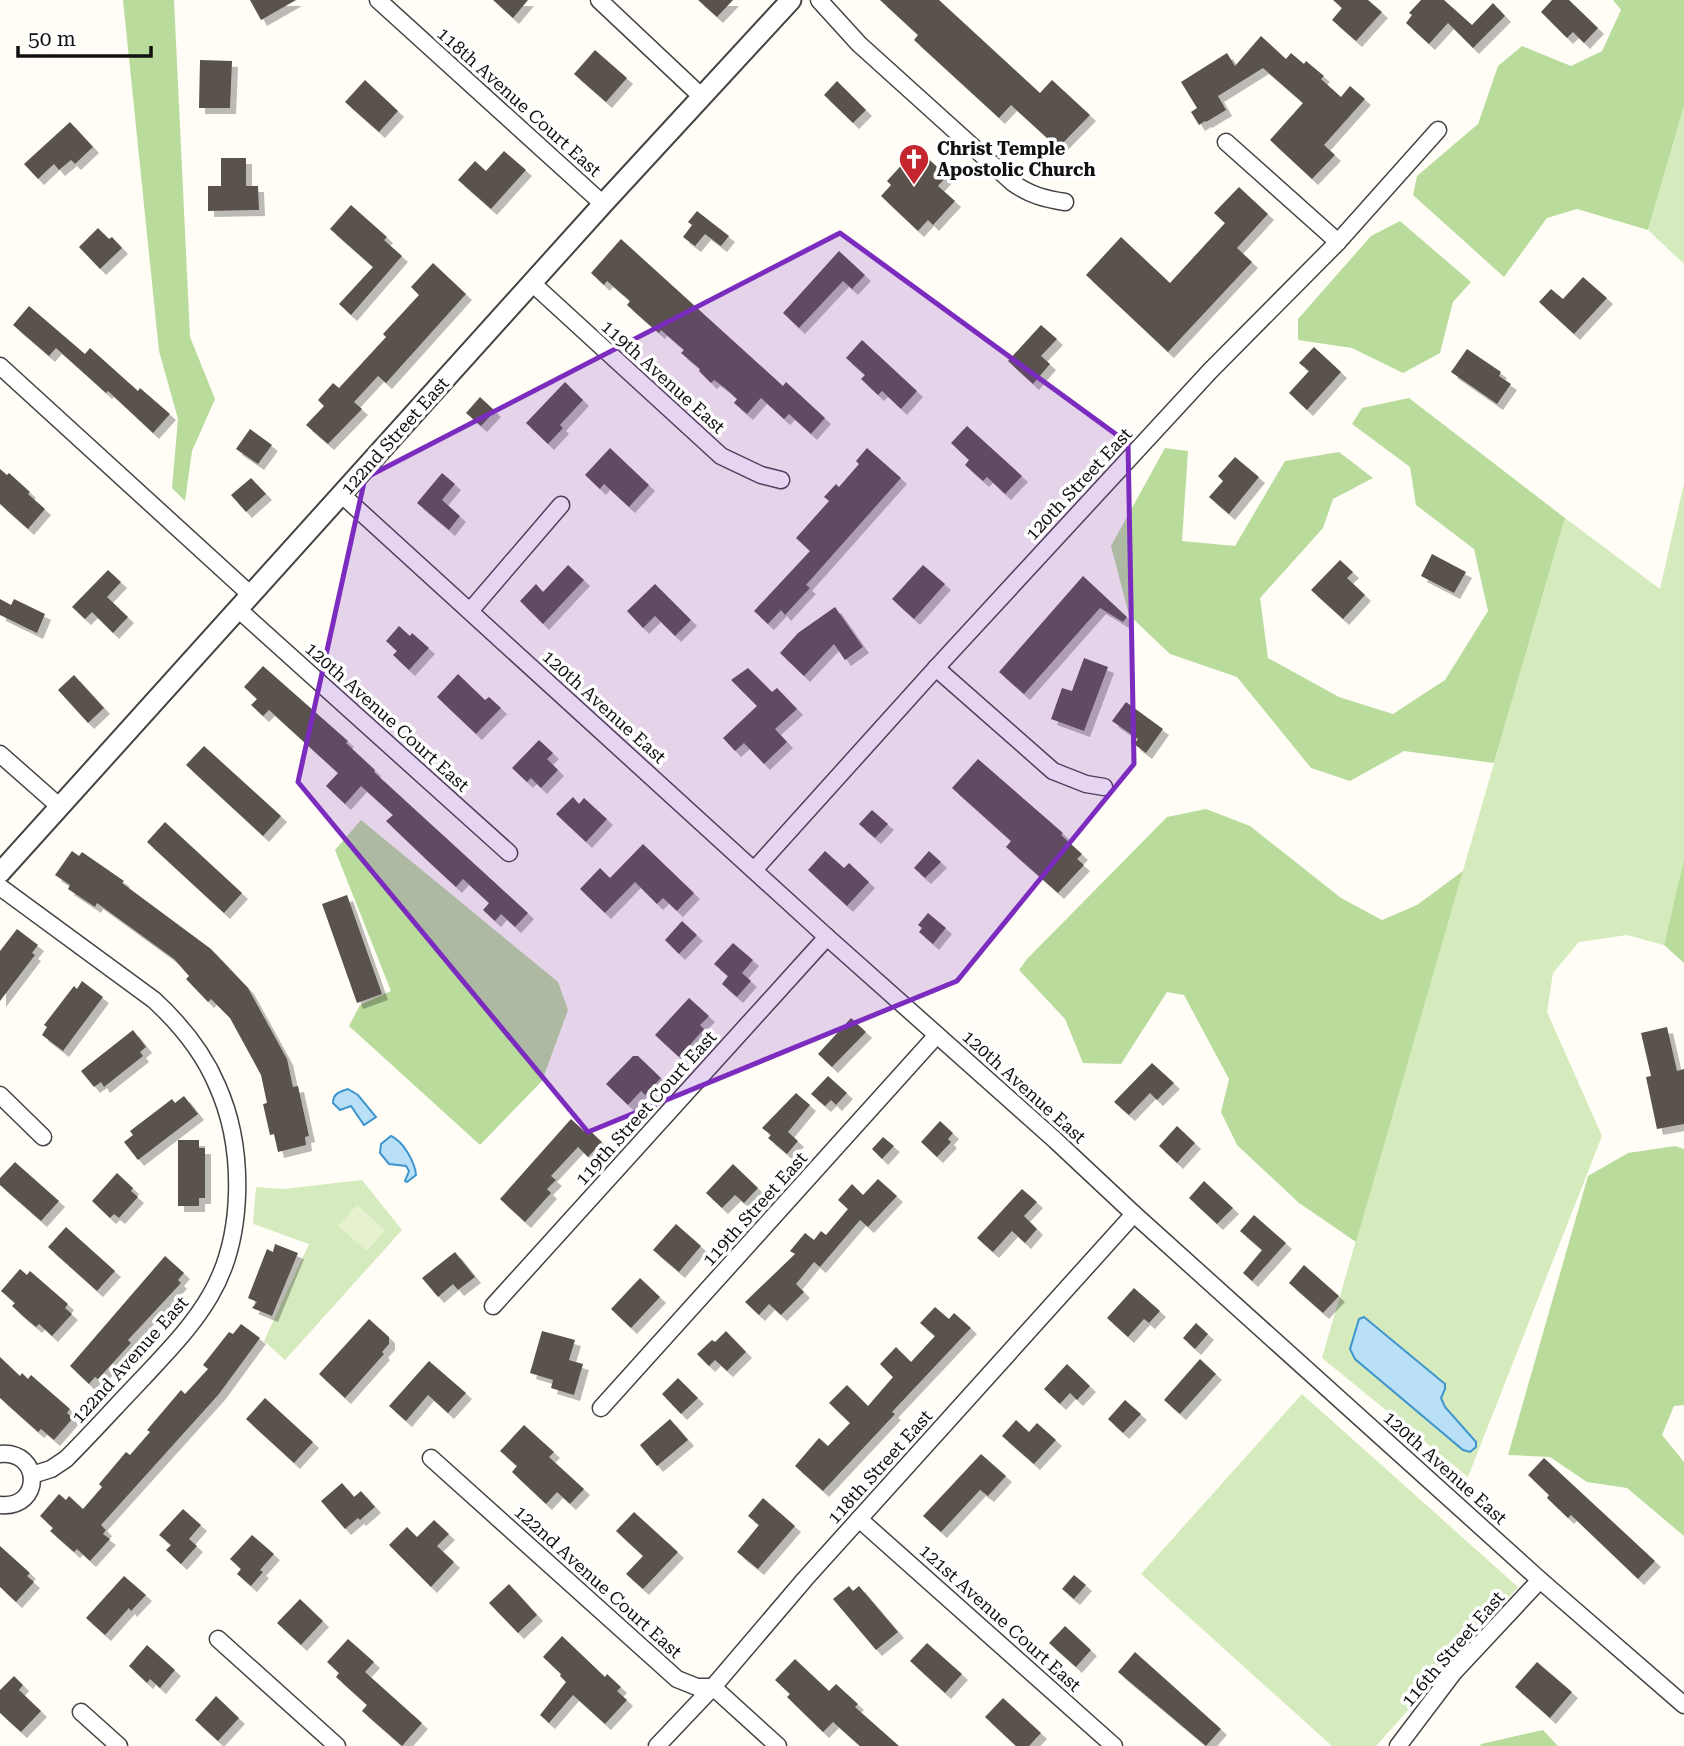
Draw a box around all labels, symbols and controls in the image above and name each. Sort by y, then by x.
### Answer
scale bar [18,14,150,58]
street label: 118th Avenue Court East [433,23,606,181]
text: 50 m [28,27,76,51]
place label: Christ Temple Apostolic Church [937,138,1095,180]
church icon: Christ Temple Apostolic Church [897,142,931,186]
street label: 119th Avenue East [597,316,730,438]
street label: 122nd Street East [336,372,453,499]
street label: 120th Street East [1021,423,1136,544]
street label: 120th Avenue Court East [301,638,474,796]
street label: 120th Avenue East [538,646,671,768]
street label: 119th Street Court East [571,1026,721,1189]
street label: 120th Avenue East [958,1026,1091,1148]
street label: 119th Street East [698,1147,811,1270]
street label: 122nd Avenue East [67,1292,192,1428]
street label: 118th Street East [823,1405,936,1528]
street label: 120th Avenue East [1379,1407,1512,1529]
street label: 122nd Avenue Court East [510,1501,687,1663]
street label: 121st Avenue Court East [915,1540,1086,1696]
street label: 116th Street East [1397,1586,1509,1711]

